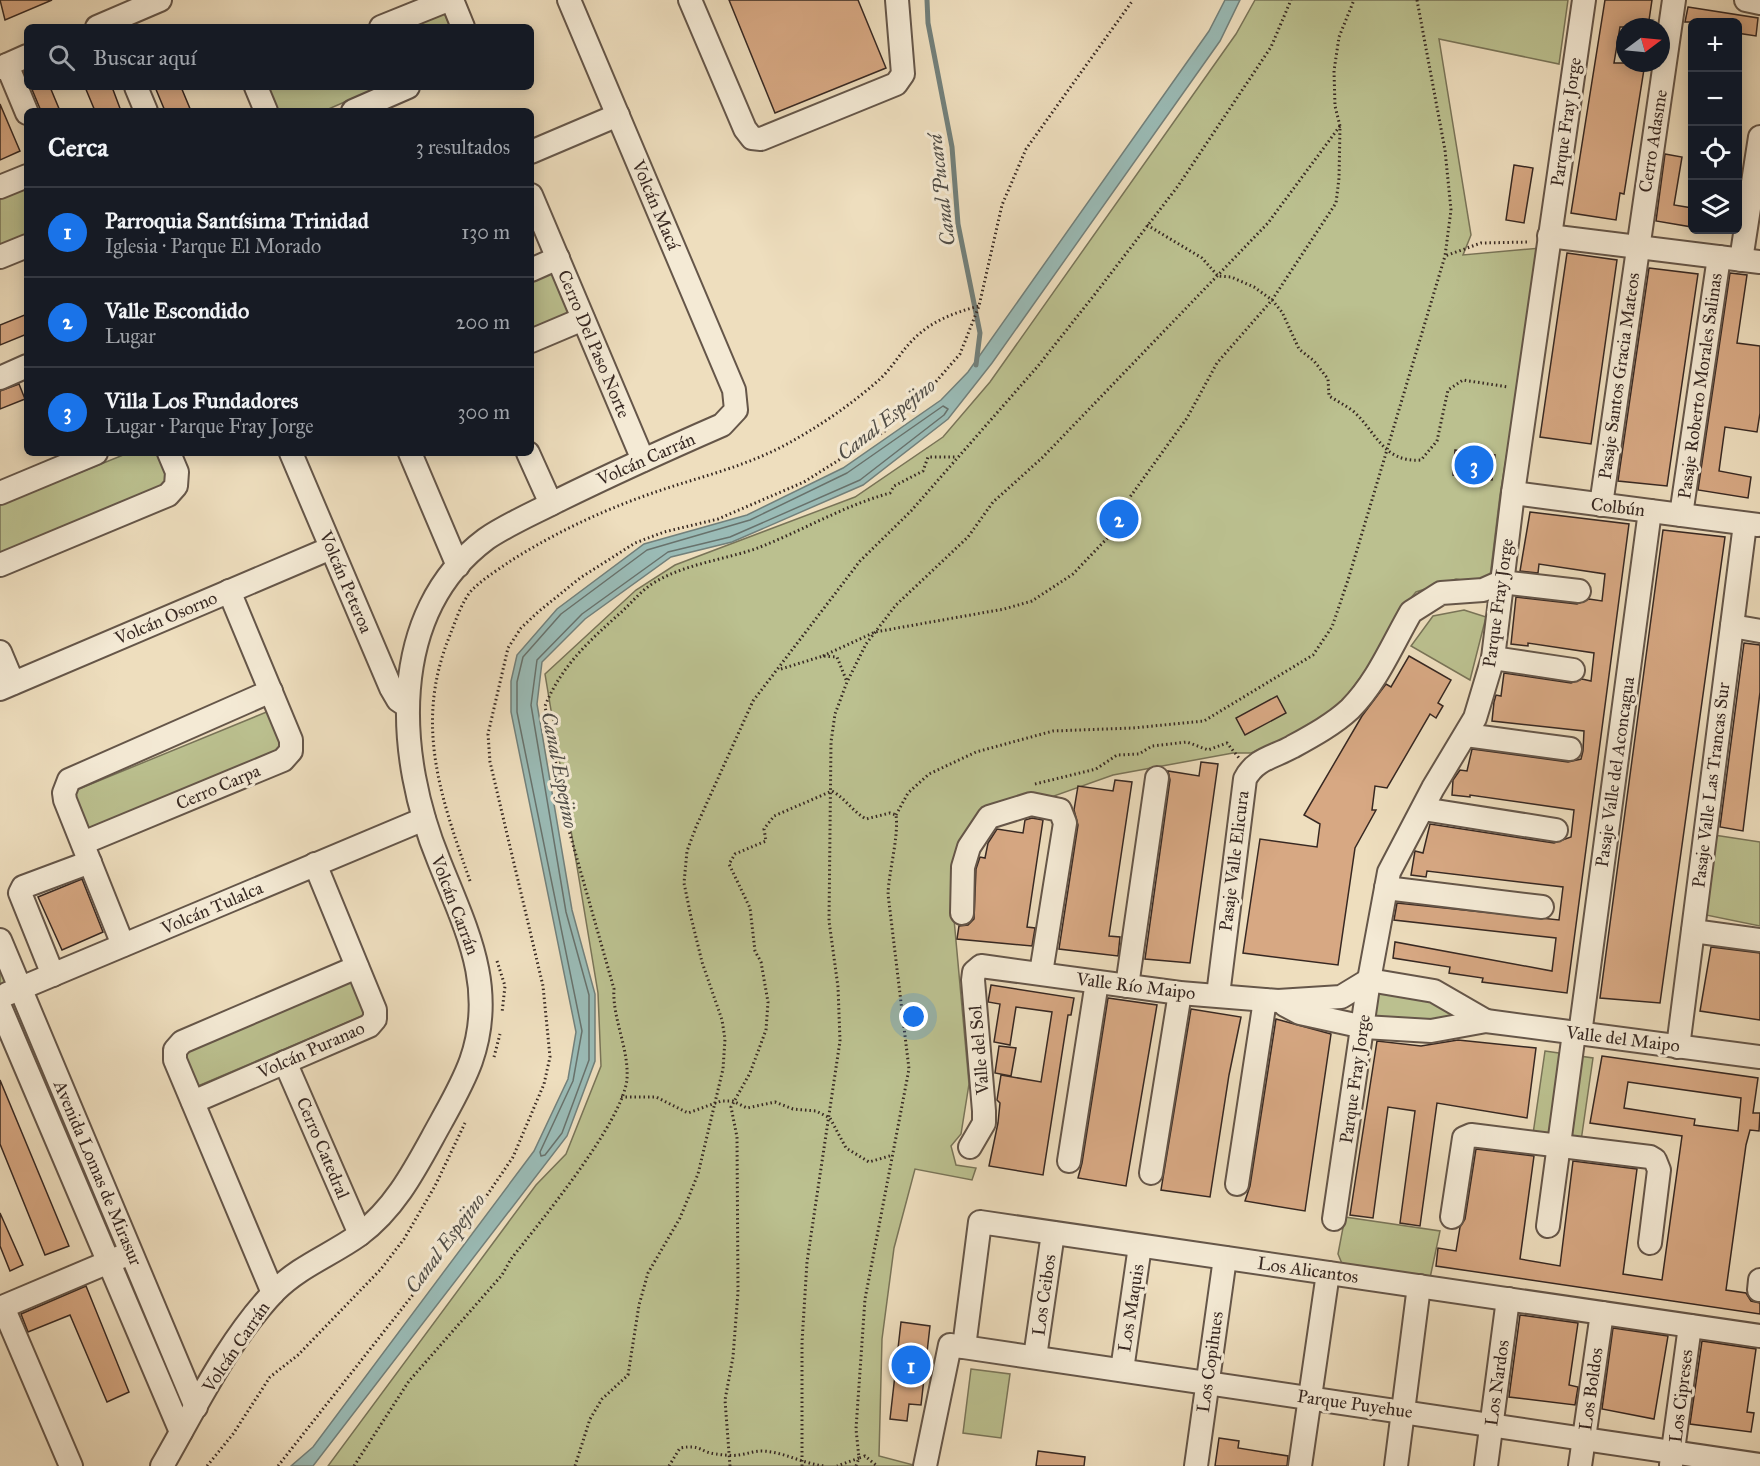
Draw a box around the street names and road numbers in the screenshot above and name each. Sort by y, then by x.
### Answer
street label: Parque Fray Jorge [1546,56,1587,188]
street label: Cerro Adasme [1634,88,1672,194]
street label: Volcán Macá [627,156,685,254]
street label: Cerro Del Paso Norte [553,267,635,421]
street label: Pasaje Santos Gracia Mateos [1594,271,1644,481]
street label: Pasaje Roberto Morales Salinas [1673,272,1727,500]
street label: Volcán Carrán [593,428,699,491]
street label: Colbún [1590,493,1647,521]
street label: Volcán Peteroa [314,527,378,637]
street label: Parque Fray Jorge [1478,537,1519,669]
street label: Volcán Osorno [111,587,221,650]
street label: Pasaje Valle del Aconcagua [1591,675,1640,869]
street label: Pasaje Valle Las Trancas Sur [1687,681,1735,889]
street label: Cerro Carpa [173,759,264,815]
street label: Pasaje Valle Elicura [1214,789,1254,933]
street label: Volcán Carrán [426,851,484,958]
street label: Volcán Tulalca [157,877,266,940]
street label: Valle Río Maipo [1074,968,1197,1004]
street label: Valle del Sol [964,1004,994,1096]
street label: Parque Fray Jorge [1335,1013,1376,1145]
street label: Volcán Puranao [253,1017,368,1084]
street label: Valle del Maipo [1564,1021,1681,1057]
street label: Avenida Lomas de Mirasur [49,1076,147,1269]
street label: Cerro Catedral [292,1094,354,1202]
street label: Los Alicantos [1256,1252,1360,1288]
street label: Los Ceibos [1027,1253,1061,1337]
street label: Los Maquis [1113,1262,1150,1354]
street label: Volcán Carrán [197,1297,275,1397]
street label: Los Copihues [1192,1310,1228,1414]
street label: Los Nardos [1480,1338,1514,1428]
street label: Los Boldos [1574,1346,1608,1432]
street label: Los Cipreses [1664,1348,1698,1444]
street label: Parque Puyehue [1296,1385,1414,1424]

